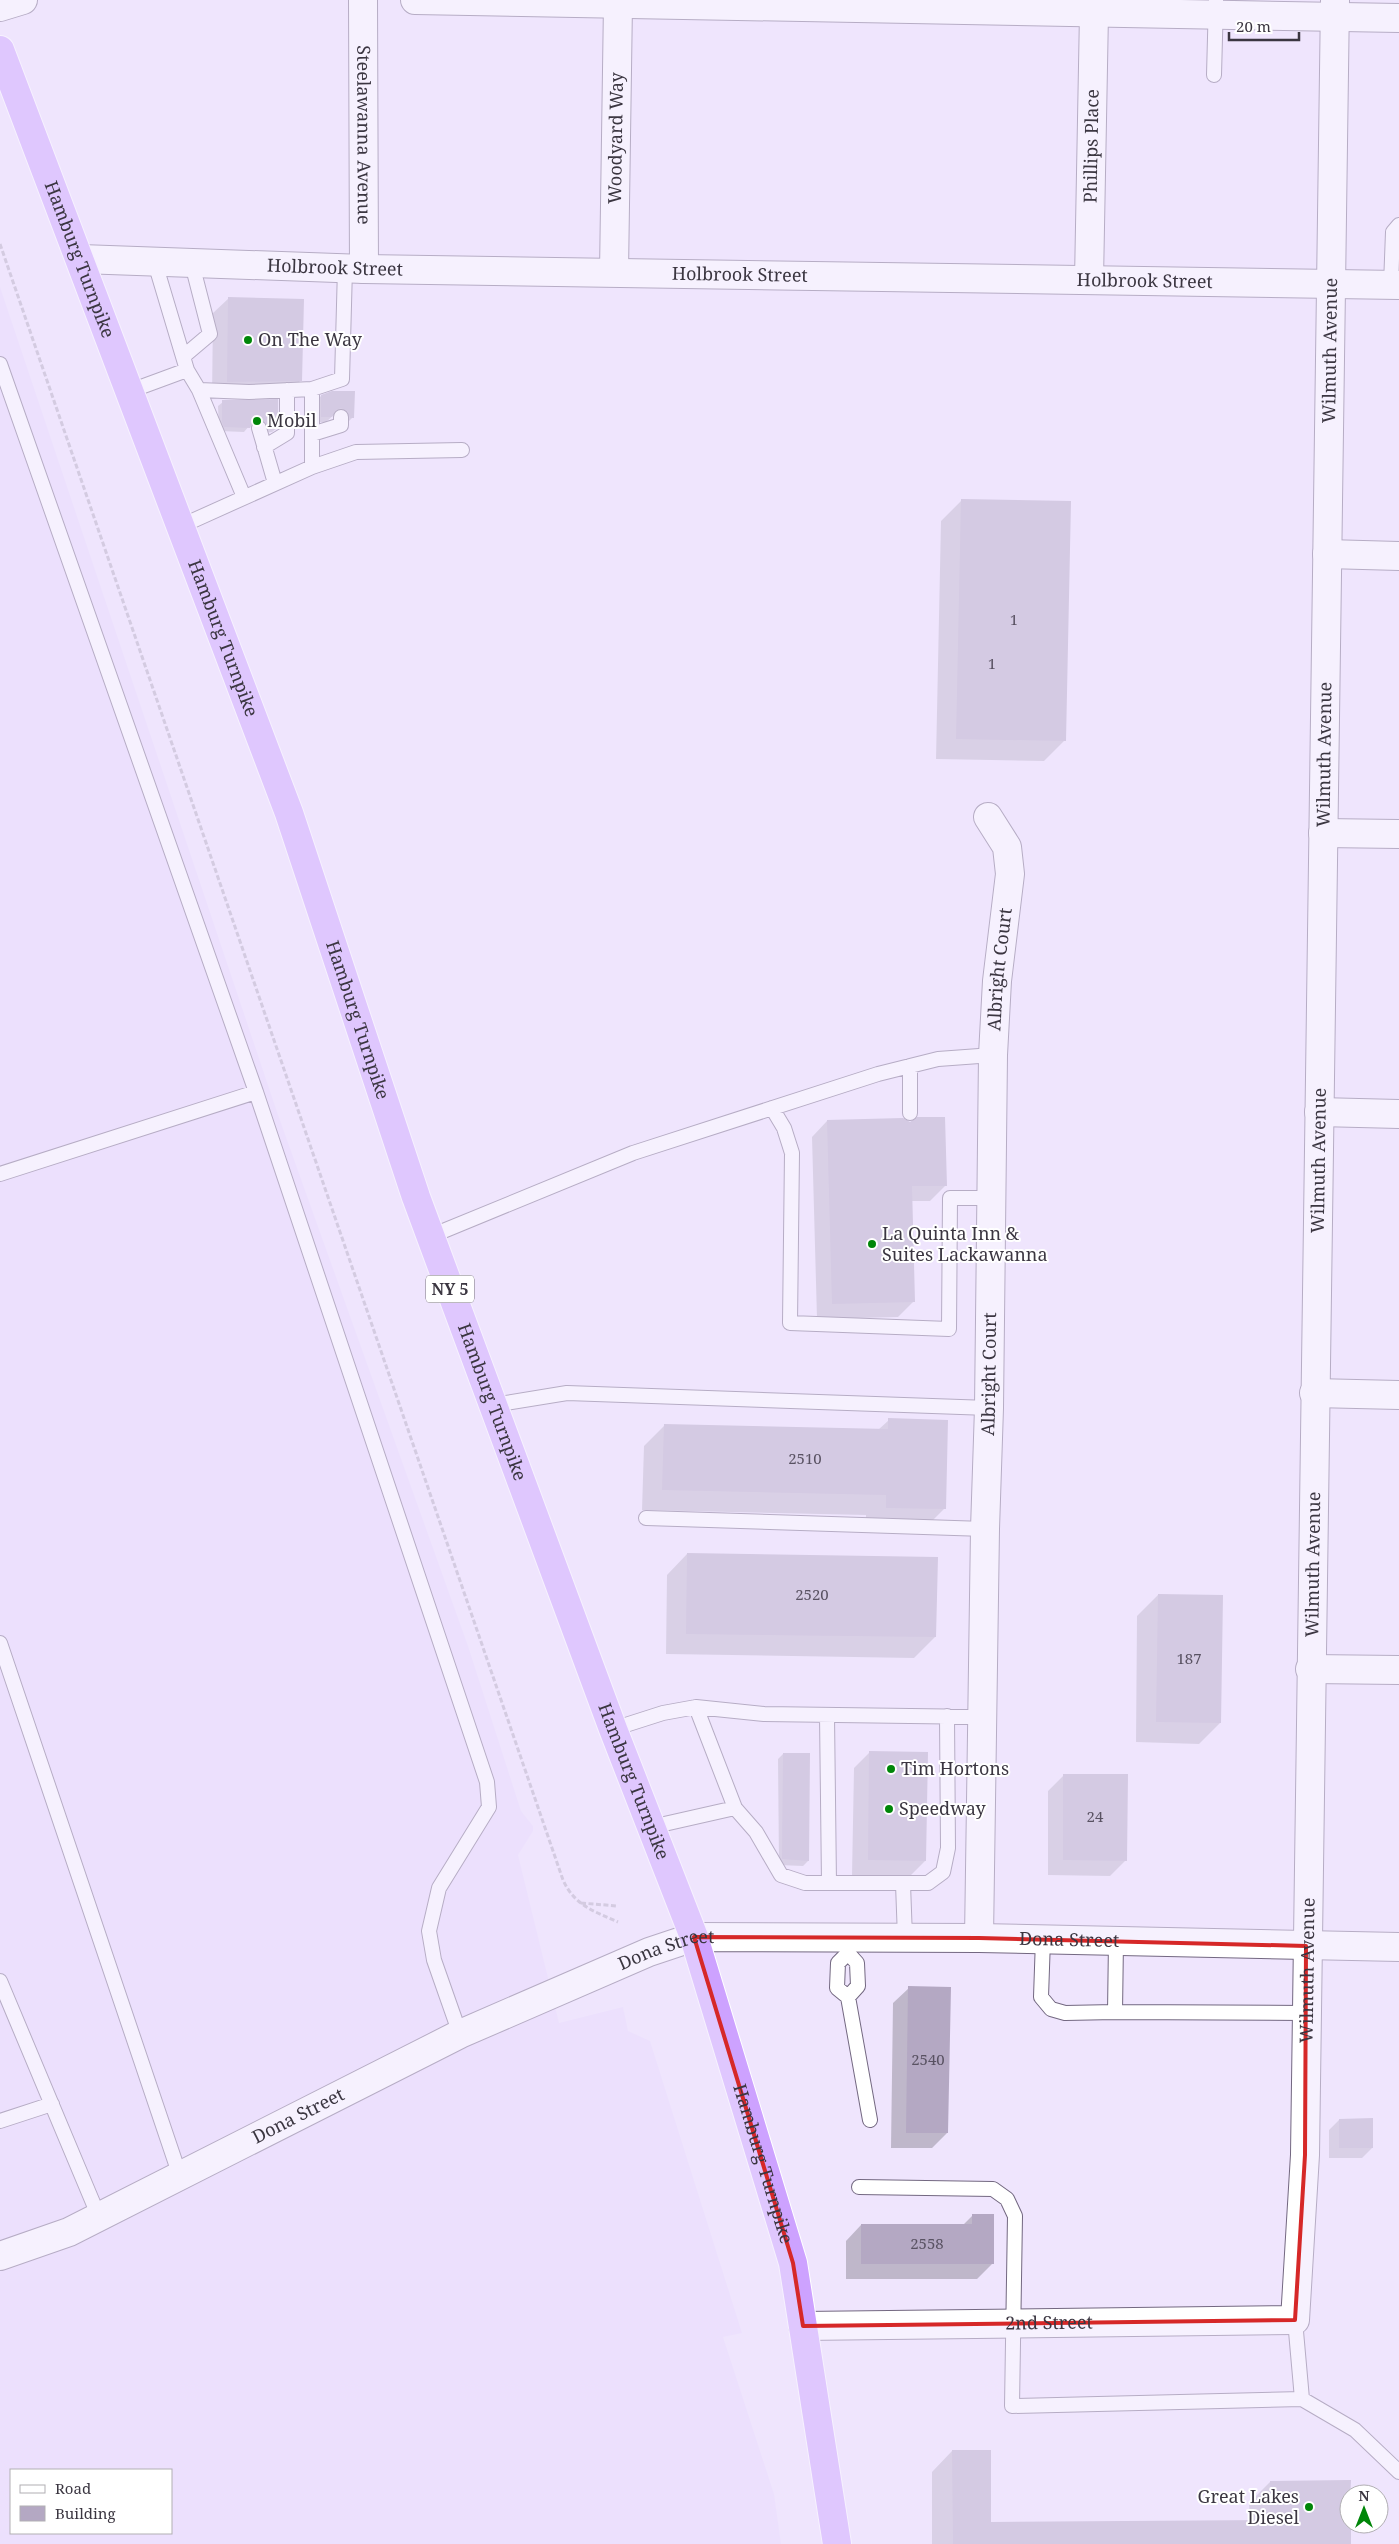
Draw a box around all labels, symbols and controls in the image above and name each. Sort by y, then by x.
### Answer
scale bar [1229,10,1299,42]
text: 20 m [1236,16,1271,36]
street label: Steelawanna Avenue [352,45,377,225]
street label: Woodyard Way [602,71,628,204]
street label: Phillips Place [1077,89,1104,203]
street label: Hamburg Turnpike [40,177,121,341]
street label: Holbrook Street [266,253,403,281]
street label: Holbrook Street [672,261,808,287]
street label: Holbrook Street [1077,267,1213,293]
street label: Wilmuth Avenue [1316,278,1342,423]
place label: On The Way [258,327,363,351]
marker: On The Way [242,334,254,346]
place label: Mobil [267,408,317,432]
marker: Mobil [251,415,263,427]
street label: Hamburg Turnpike [183,556,264,720]
house number: 1 [1010,609,1018,629]
house number: 1 [988,653,996,673]
street label: Wilmuth Avenue [1310,682,1337,827]
street label: Albright Court [981,906,1017,1032]
street label: Hamburg Turnpike [321,937,396,1102]
street label: Wilmuth Avenue [1305,1087,1331,1233]
place label: La Quinta Inn & Suites Lackawanna [882,1221,1048,1266]
marker: La Quinta Inn & Suites Lackawanna [866,1238,878,1250]
road number: NY 5 [426,1276,474,1302]
street label: Albright Court [975,1312,1001,1436]
street label: Hamburg Turnpike [453,1320,533,1484]
house number: 2510 [788,1448,822,1468]
street label: Wilmuth Avenue [1299,1491,1325,1637]
house number: 2520 [795,1584,829,1604]
house number: 187 [1176,1648,1202,1668]
street label: Hamburg Turnpike [593,1699,676,1863]
place label: Tim Hortons [901,1756,1009,1780]
marker: Tim Hortons [885,1763,897,1775]
place label: Speedway [899,1796,986,1820]
marker: Speedway [883,1803,895,1815]
house number: 24 [1087,1806,1104,1826]
street label: Wilmuth Avenue [1294,1897,1320,2043]
street label: Dona Street [614,1923,714,1975]
street label: Dona Street [1019,1926,1120,1952]
house number: 2540 [911,2049,945,2069]
street label: Hamburg Turnpike [728,2081,799,2247]
street label: Dona Street [248,2082,348,2148]
house number: 2558 [910,2233,944,2253]
street label: 2nd Street [1005,2309,1093,2335]
legend [10,2469,172,2534]
text: Road [55,2478,91,2498]
place label: Great Lakes Diesel [1198,2484,1299,2529]
north arrow [1339,2484,1389,2534]
text: N [1358,2486,1370,2505]
marker: Great Lakes Diesel [1303,2501,1315,2513]
text: Building [55,2503,116,2523]

